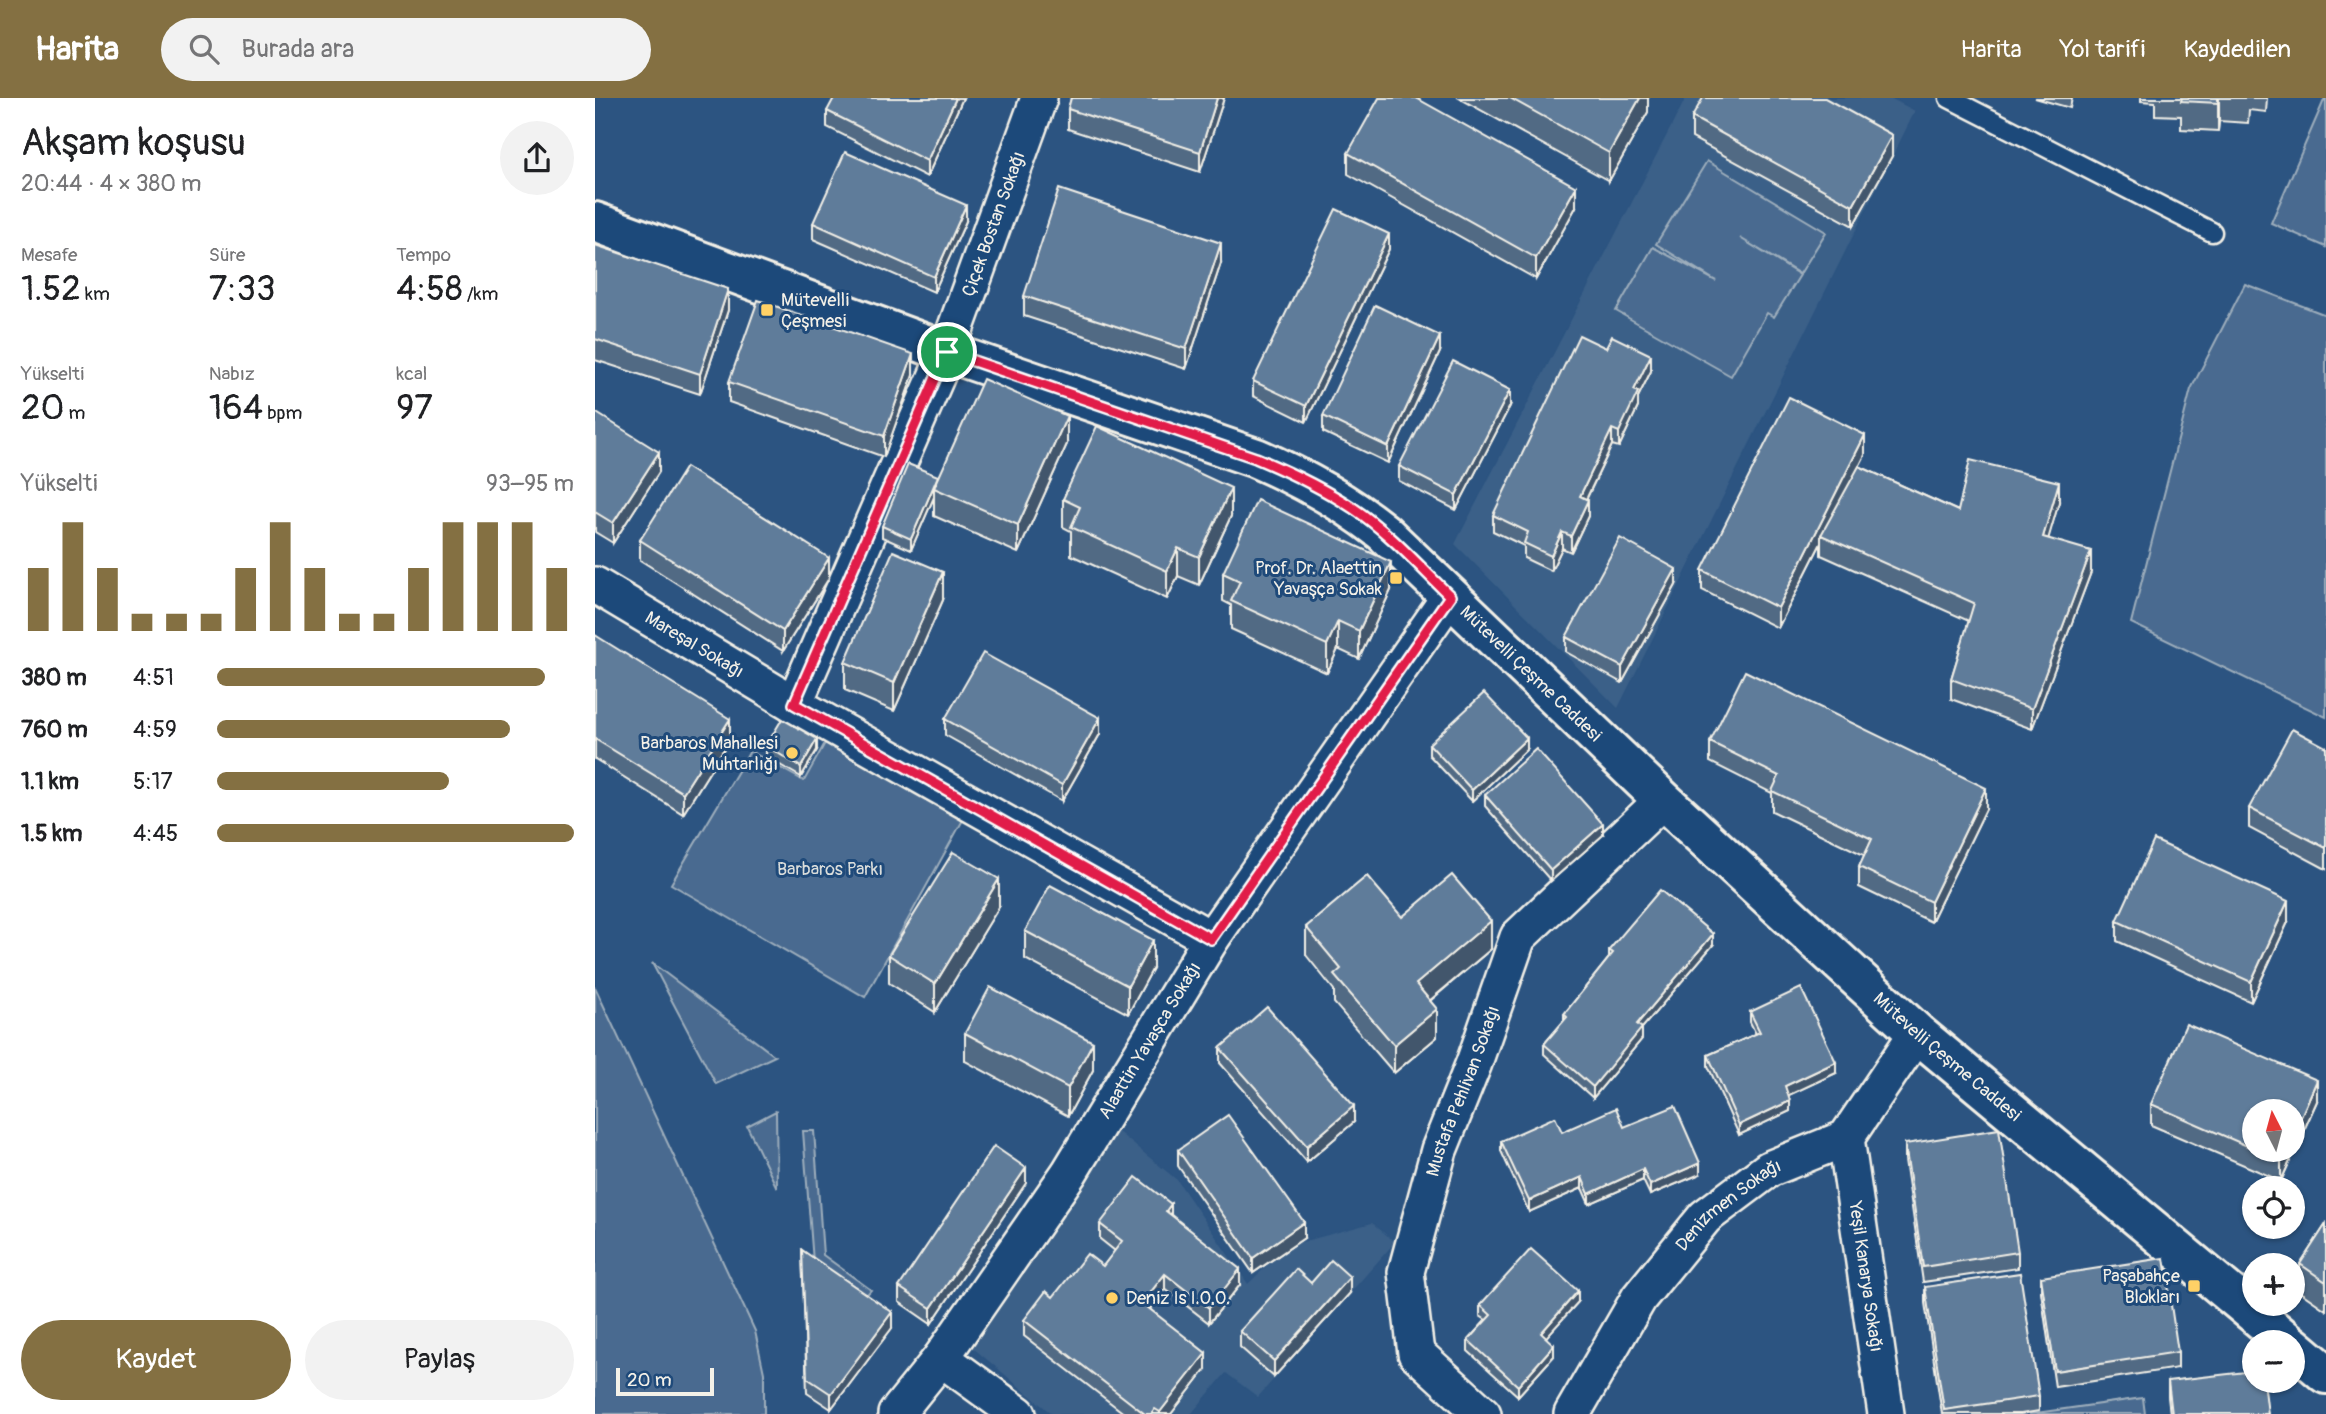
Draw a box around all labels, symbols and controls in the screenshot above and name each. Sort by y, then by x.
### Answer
search box [161,18,651,81]
text: Harita [35,29,119,70]
icon: search [185,30,223,68]
text: Burada ara [241,33,354,65]
text: Harita [1960,35,2022,64]
text: Yol tarifi [2060,35,2145,64]
text: Kaydedilen [2183,35,2291,64]
text: Akşam koşusu [21,119,246,167]
button: share [500,121,574,195]
street label: Çiçek Bostan Sokağı [957,148,1030,300]
text: 20:44 · 4 × 380 m [21,169,201,198]
text: Mesafe [21,243,77,267]
text: Süre [209,243,245,267]
text: Tempo [396,243,451,267]
text: 1.52 [21,267,81,311]
text: 7:33 [209,267,276,311]
text: 4:58 [396,267,463,311]
text: km [81,282,110,306]
text: /km [463,282,498,306]
place label: Mütevelli Çeşmesi [781,289,849,333]
marker: Mütevelli Çeşmesi [759,302,775,318]
pin [917,322,977,382]
icon: arrive [928,333,966,371]
text: Yükselti [21,362,84,386]
text: Nabız [209,362,255,386]
text: kcal [396,362,427,386]
text: 20 [21,386,64,430]
text: 164 [209,386,263,430]
text: 97 [396,386,433,430]
text: m [64,401,85,425]
text: bpm [263,401,302,425]
text: Yükselti [21,469,98,498]
text: 93–95 m [486,469,574,498]
place label: Prof. Dr. Alaettin Yavaşça Sokak [1255,557,1382,601]
marker: Prof. Dr. Alaettin Yavaşça Sokak [1388,570,1404,586]
street label: Mütevelli Çeşme Caddesi [1455,600,1607,747]
street label: Mareşal Sokağı [641,606,748,683]
text: 380 m [21,663,87,692]
text: 4:51 [133,663,174,692]
text: 760 m [21,715,88,744]
text: 4:59 [133,715,177,744]
place label: Barbaros Mahallesi Muhtarlığı [640,732,778,776]
marker: Barbaros Mahallesi Muhtarlığı [784,745,800,761]
text: 1.1 km [21,767,79,796]
text: 5:17 [133,767,173,796]
text: 1.5 km [21,819,83,848]
text: 4:45 [133,819,178,848]
park label: Barbaros Parkı [777,858,883,881]
street label: Alaattin Yavaşca Sokağı [1093,958,1206,1123]
street label: Mütevelli Çeşme Caddesi [1868,987,2026,1126]
street label: Mustafa Pehlivan Sokağı [1421,1003,1505,1179]
north arrow [2242,1099,2305,1162]
map controls [2242,1099,2305,1393]
street label: Denizmen Sokağı [1670,1154,1784,1256]
button: locate [2242,1176,2305,1239]
street label: Yeşil Kanarya Sokağı [1844,1199,1888,1353]
button: + [2242,1253,2305,1316]
place label: Paşabahçe Blokları [2102,1265,2180,1309]
marker: Paşabahçe Blokları [2186,1278,2202,1294]
place label: Deniz Is I.O.O. [1126,1287,1230,1310]
marker: Deniz Is I.O.O. [1104,1290,1120,1306]
button: Kaydet [21,1320,291,1400]
button: Paylaş [305,1320,574,1400]
button: − [2242,1330,2305,1393]
scale bar [616,1365,714,1397]
text: 20 m [627,1368,672,1392]

